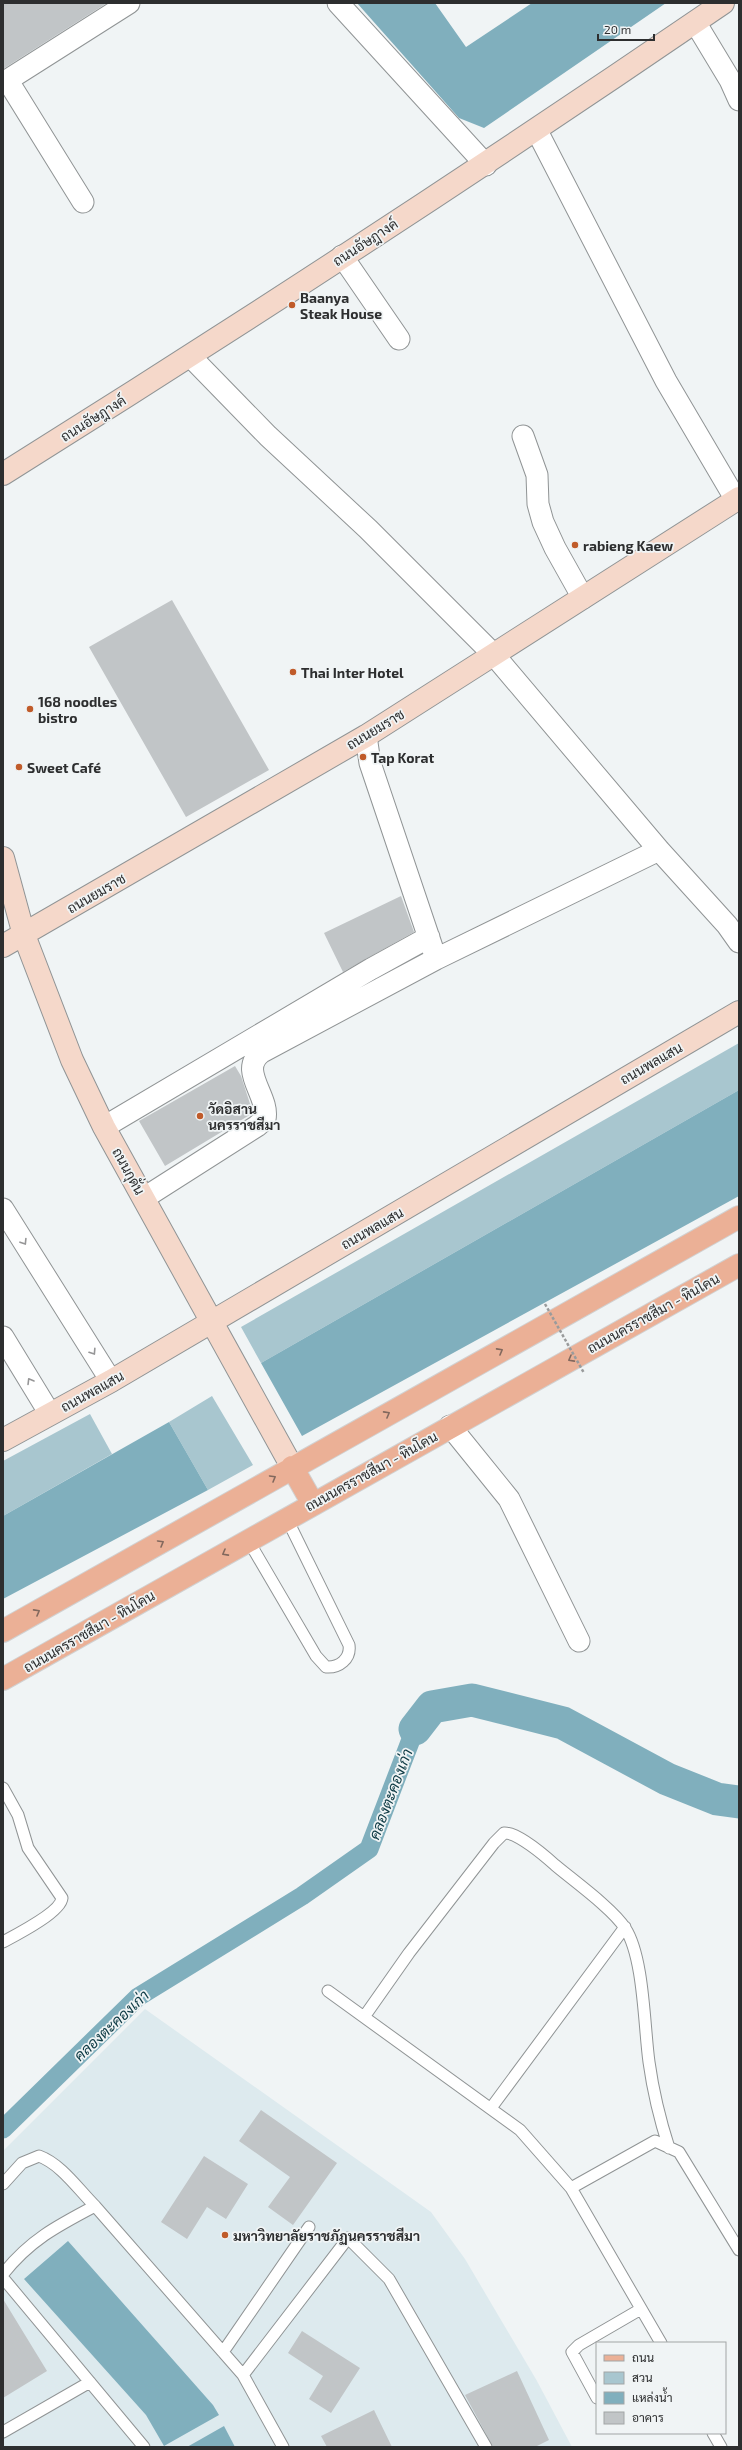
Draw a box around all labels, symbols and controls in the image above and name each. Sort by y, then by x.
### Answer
scale bar [598,16,654,42]
text: 20 m [604,22,631,36]
street label: ถนนอัษฎางค์ [329,215,401,270]
place label: Baanya Steak House [300,289,382,322]
marker: Baanya Steak House [287,300,297,310]
street label: ถนนอัษฎางค์ [57,391,129,446]
place label: rabieng Kaew [583,537,673,554]
marker: rabieng Kaew [570,540,580,550]
place label: Thai Inter Hotel [301,664,404,681]
marker: Thai Inter Hotel [288,667,298,677]
place label: 168 noodles bistro [38,693,117,726]
marker: 168 noodles bistro [25,704,35,714]
street label: ถนนยมราช [343,705,407,753]
place label: Tap Korat [371,749,434,766]
marker: Tap Korat [358,752,368,762]
place label: Sweet Café [27,759,101,776]
marker: Sweet Café [14,762,24,772]
street label: ถนนยมราช [64,869,128,917]
street label: ถนนพลแสน [617,1038,685,1088]
place label: วัดอิสาน นครราชสีมา [208,1100,280,1133]
marker: วัดอิสาน นครราชสีมา [195,1111,205,1121]
street label: ถนนกุดั่น [107,1143,151,1199]
street label: ถนนพลแสน [338,1203,406,1253]
one-way arrow [19,1238,26,1245]
street label: ถนนนครราชสีมา - หินโคน [584,1269,722,1356]
one-way arrow [88,1348,96,1355]
one-way arrow [496,1348,503,1355]
one-way arrow [568,1354,575,1362]
street label: ถนนพลแสน [58,1367,126,1415]
one-way arrow [27,1378,35,1385]
one-way arrow [382,1412,390,1419]
street label: ถนนนครราชสีมา - หินโคน [302,1427,440,1514]
one-way arrow [269,1475,276,1482]
one-way arrow [157,1540,164,1548]
one-way arrow [222,1548,230,1556]
street label: ถนนนครราชสีมา - หินโคน [20,1586,158,1676]
one-way arrow [33,1610,40,1617]
water label: คลองตะคองเก่า [364,1746,416,1842]
water label: คลองตะคองเก่า [70,1986,152,2064]
place label: มหาวิทยาลัยราชภัฏนครราชสีมา [233,2227,420,2245]
marker: มหาวิทยาลัยราชภัฏนครราชสีมา [220,2230,230,2240]
legend [596,2342,726,2434]
text: ถนน [632,2350,655,2364]
text: สวน [632,2370,653,2384]
text: แหล่งน้ำ [632,2387,672,2404]
text: อาคาร [632,2410,664,2424]

